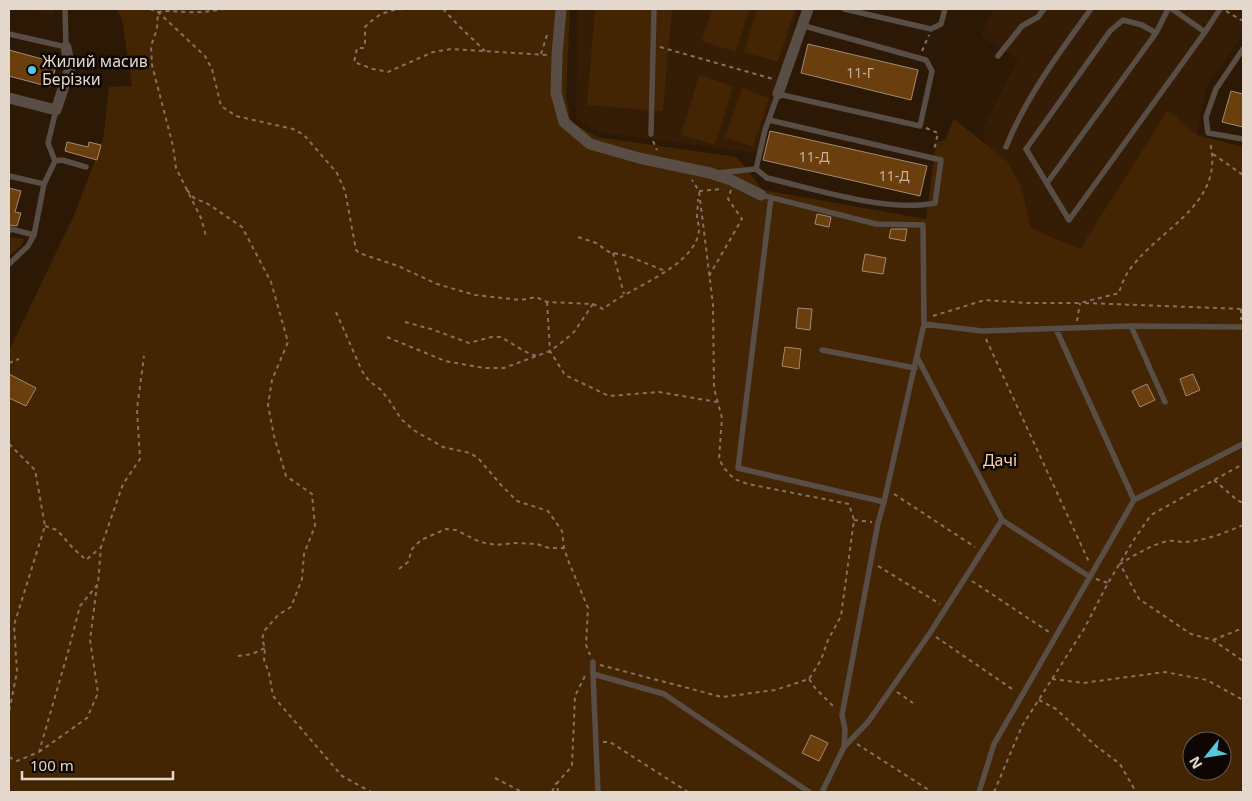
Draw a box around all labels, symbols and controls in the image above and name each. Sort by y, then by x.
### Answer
place label: Жилий масив Берізки [42,50,148,90]
house number: 11-Г [846,63,874,82]
marker: Жилий масив Берізки [26,64,38,76]
house number: 11-Д [799,147,830,166]
house number: 11-Д [879,166,910,185]
park label: Дачі [983,449,1017,471]
north arrow [1182,731,1232,781]
scale bar [22,748,174,780]
text: N [1184,753,1206,772]
text: 100 m [30,755,74,775]

